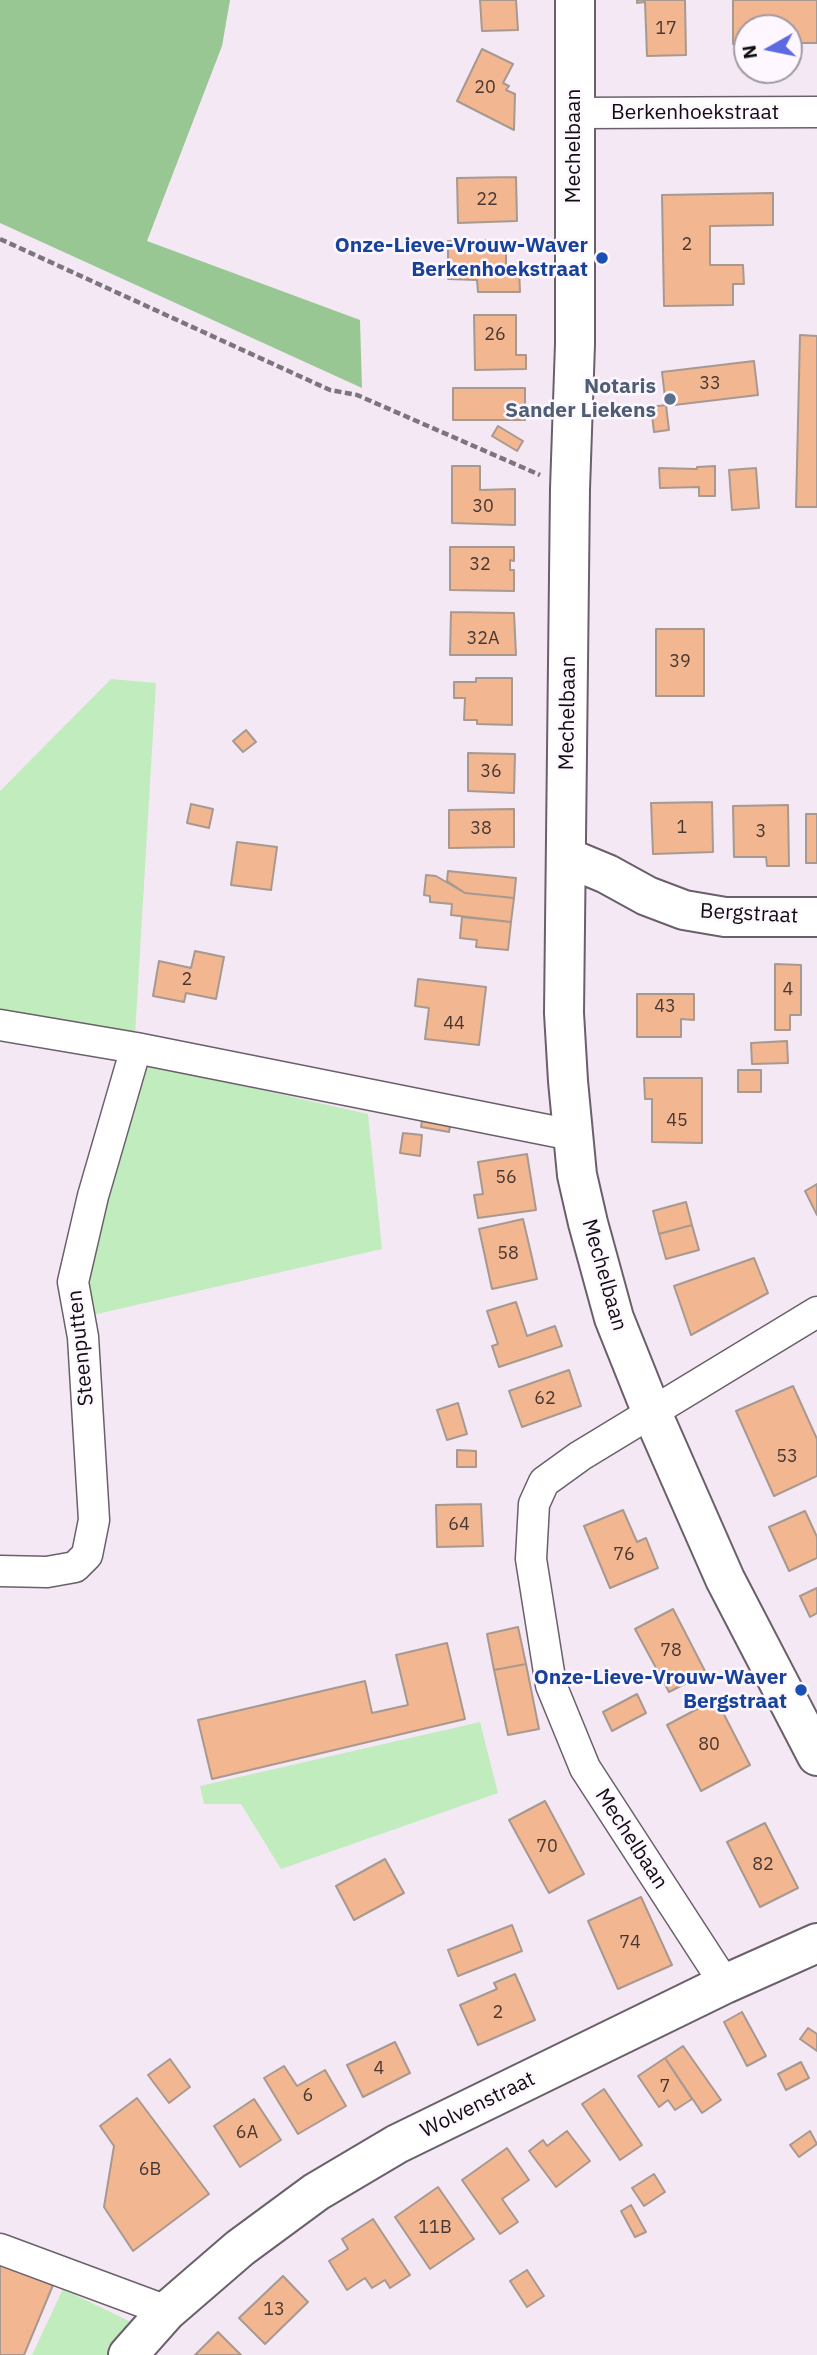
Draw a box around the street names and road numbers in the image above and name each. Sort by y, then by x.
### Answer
street label: Mechelbaan [561,89,587,203]
street label: Berkenhoekstraat [611,100,779,126]
street label: Mechelbaan [554,655,582,771]
street label: Bergstraat [699,899,799,929]
street label: Mechelbaan [576,1216,632,1334]
street label: Steenputten [62,1289,100,1407]
street label: Mechelbaan [589,1784,673,1894]
street label: Wolvenstraat [417,2066,539,2144]

